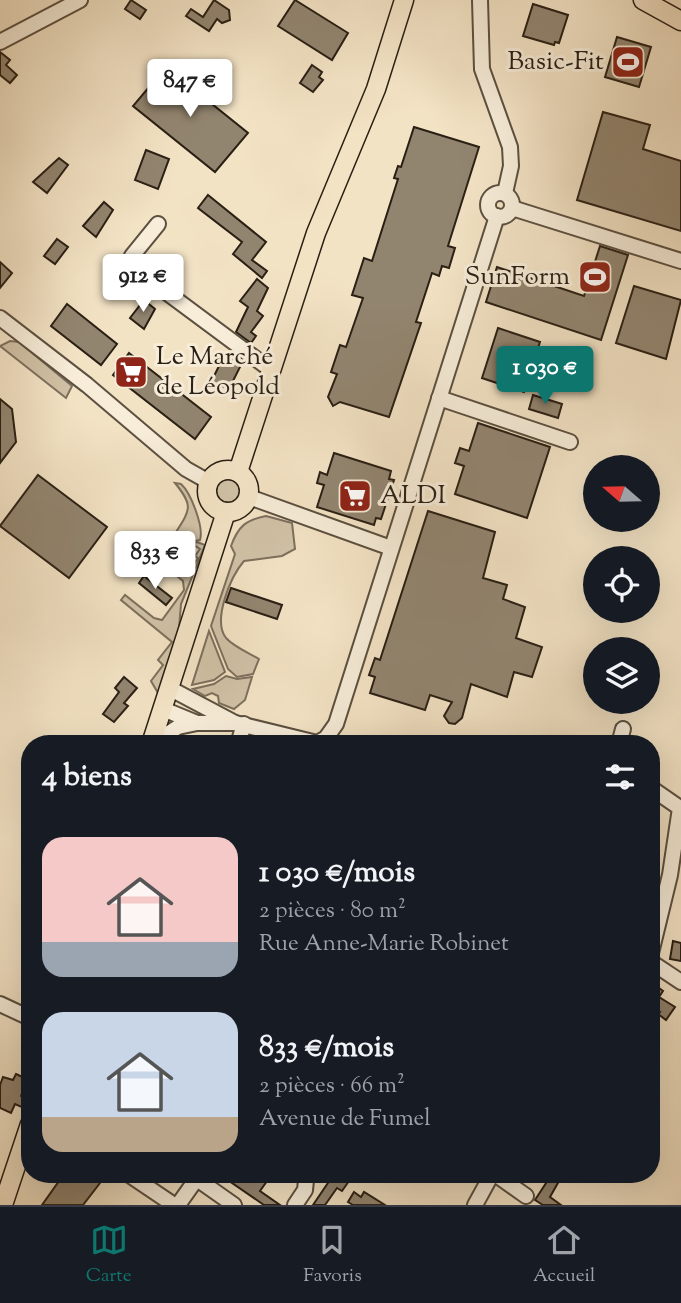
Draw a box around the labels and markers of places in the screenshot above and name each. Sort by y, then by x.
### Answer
sports icon: Basic-Fit [609,43,647,81]
place label: Basic-Fit [507,44,604,81]
pin: 847 € [141,60,239,119]
pin: 912 € [94,254,192,314]
sports icon: SunForm [576,258,614,296]
place label: SunForm [465,259,570,296]
place label: Le Marché de Léopold [156,339,280,406]
pin: 1 030 € [480,346,610,406]
supermarket icon: Le Marché de Léopold [112,353,150,391]
supermarket icon: ALDI [336,477,374,515]
place label: ALDI [380,478,446,515]
pin: 833 € [106,532,204,591]

